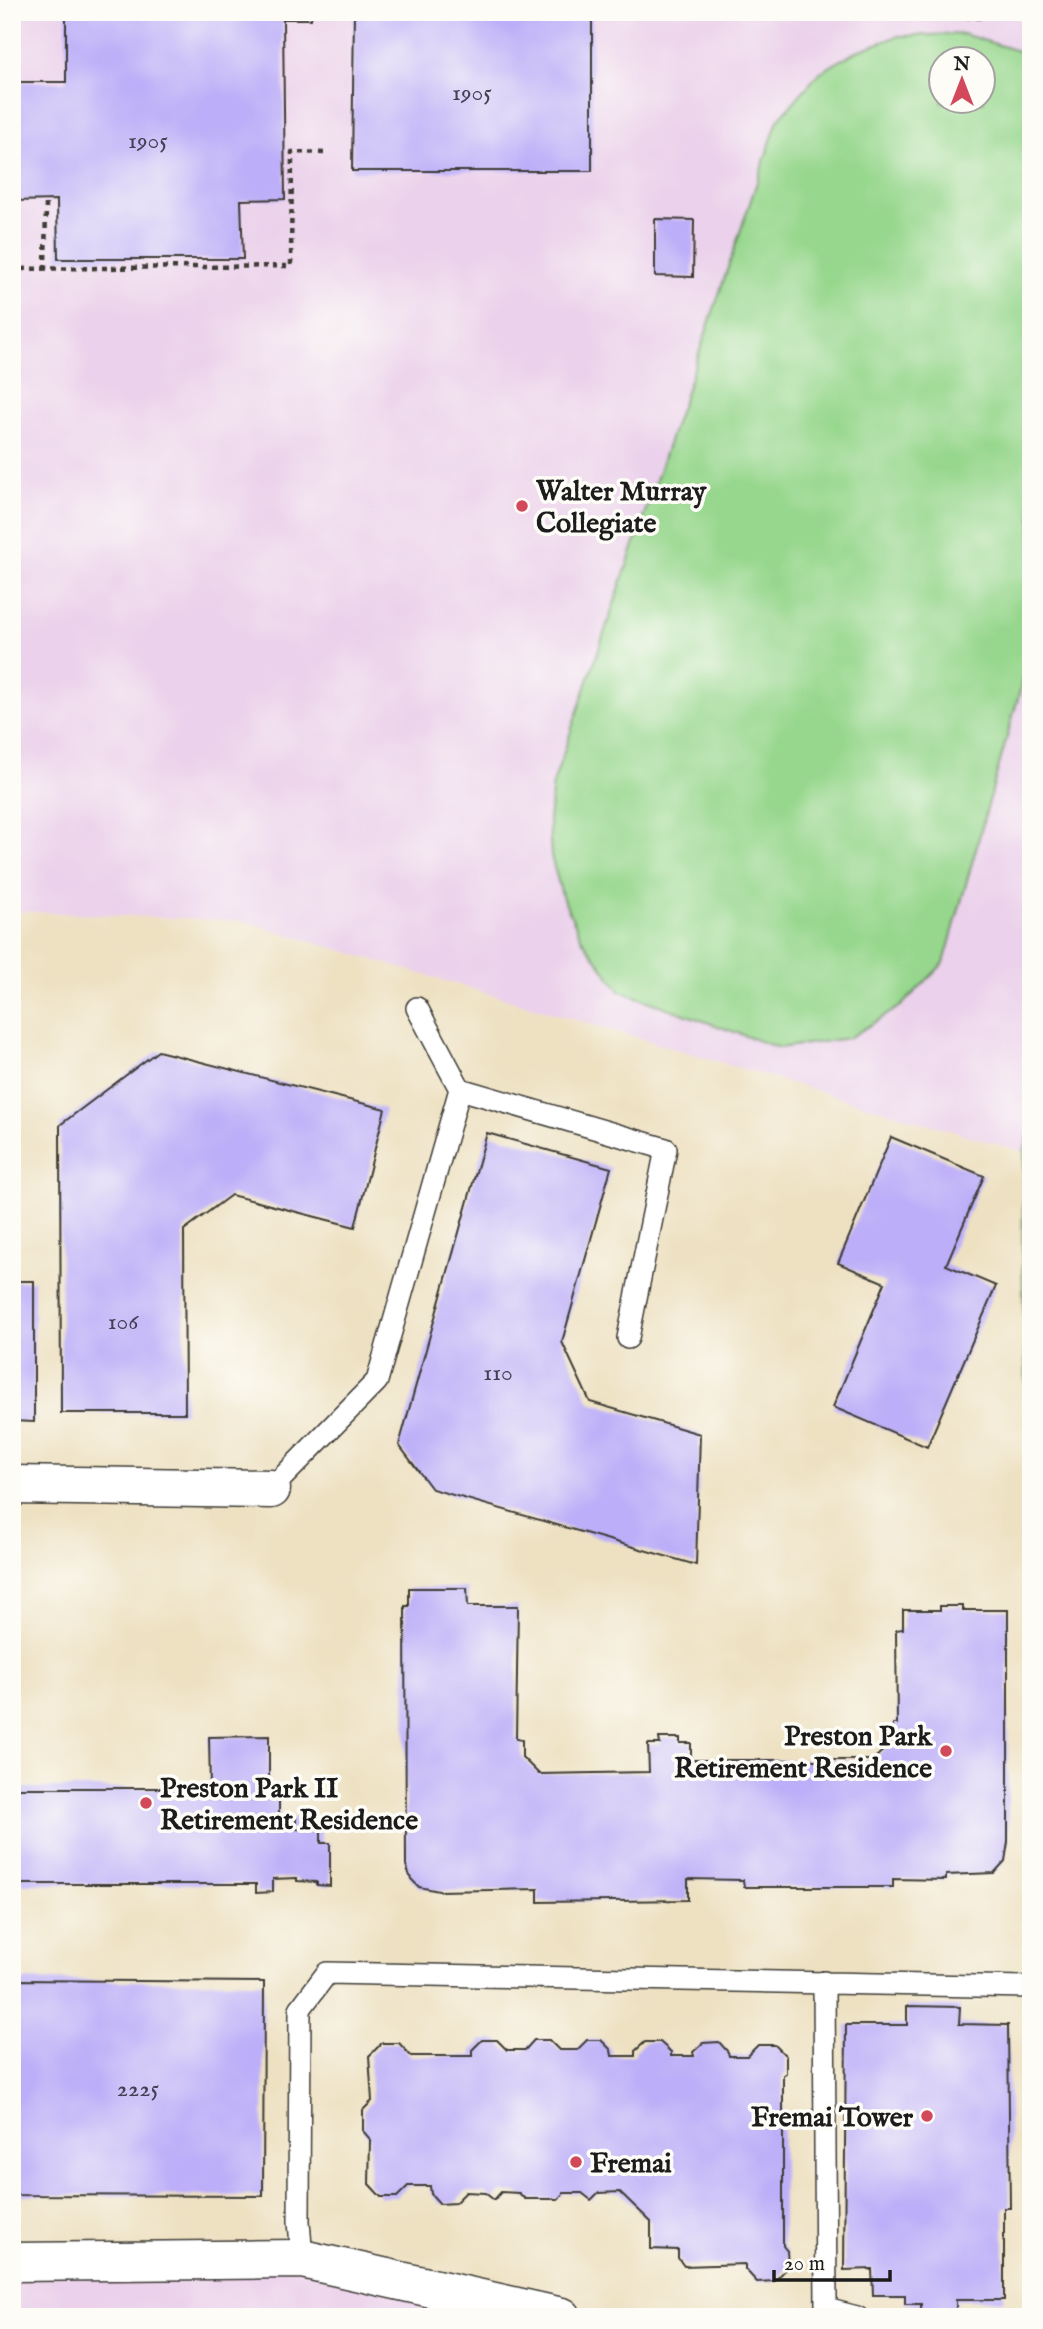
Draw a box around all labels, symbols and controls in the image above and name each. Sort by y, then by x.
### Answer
north arrow [928,46,998,116]
text: N [953,53,971,77]
house number: 1905 [452,78,492,109]
house number: 1905 [128,126,168,157]
place label: Walter Murray Collegiate [535,475,708,542]
marker: Walter Murray Collegiate [514,498,530,514]
house number: 106 [108,1307,139,1338]
house number: 110 [483,1358,513,1389]
place label: Preston Park Retirement Residence [674,1720,933,1787]
marker: Preston Park Retirement Residence [938,1743,954,1759]
place label: Preston Park II Retirement Residence [160,1772,418,1839]
marker: Preston Park II Retirement Residence [138,1795,154,1811]
house number: 2225 [117,2074,160,2105]
place label: Fremai Tower [751,2101,914,2136]
marker: Fremai Tower [919,2108,935,2124]
place label: Fremai [590,2147,672,2182]
marker: Fremai [568,2154,584,2170]
scale bar [774,2238,889,2282]
text: 20 m [784,2251,825,2278]

